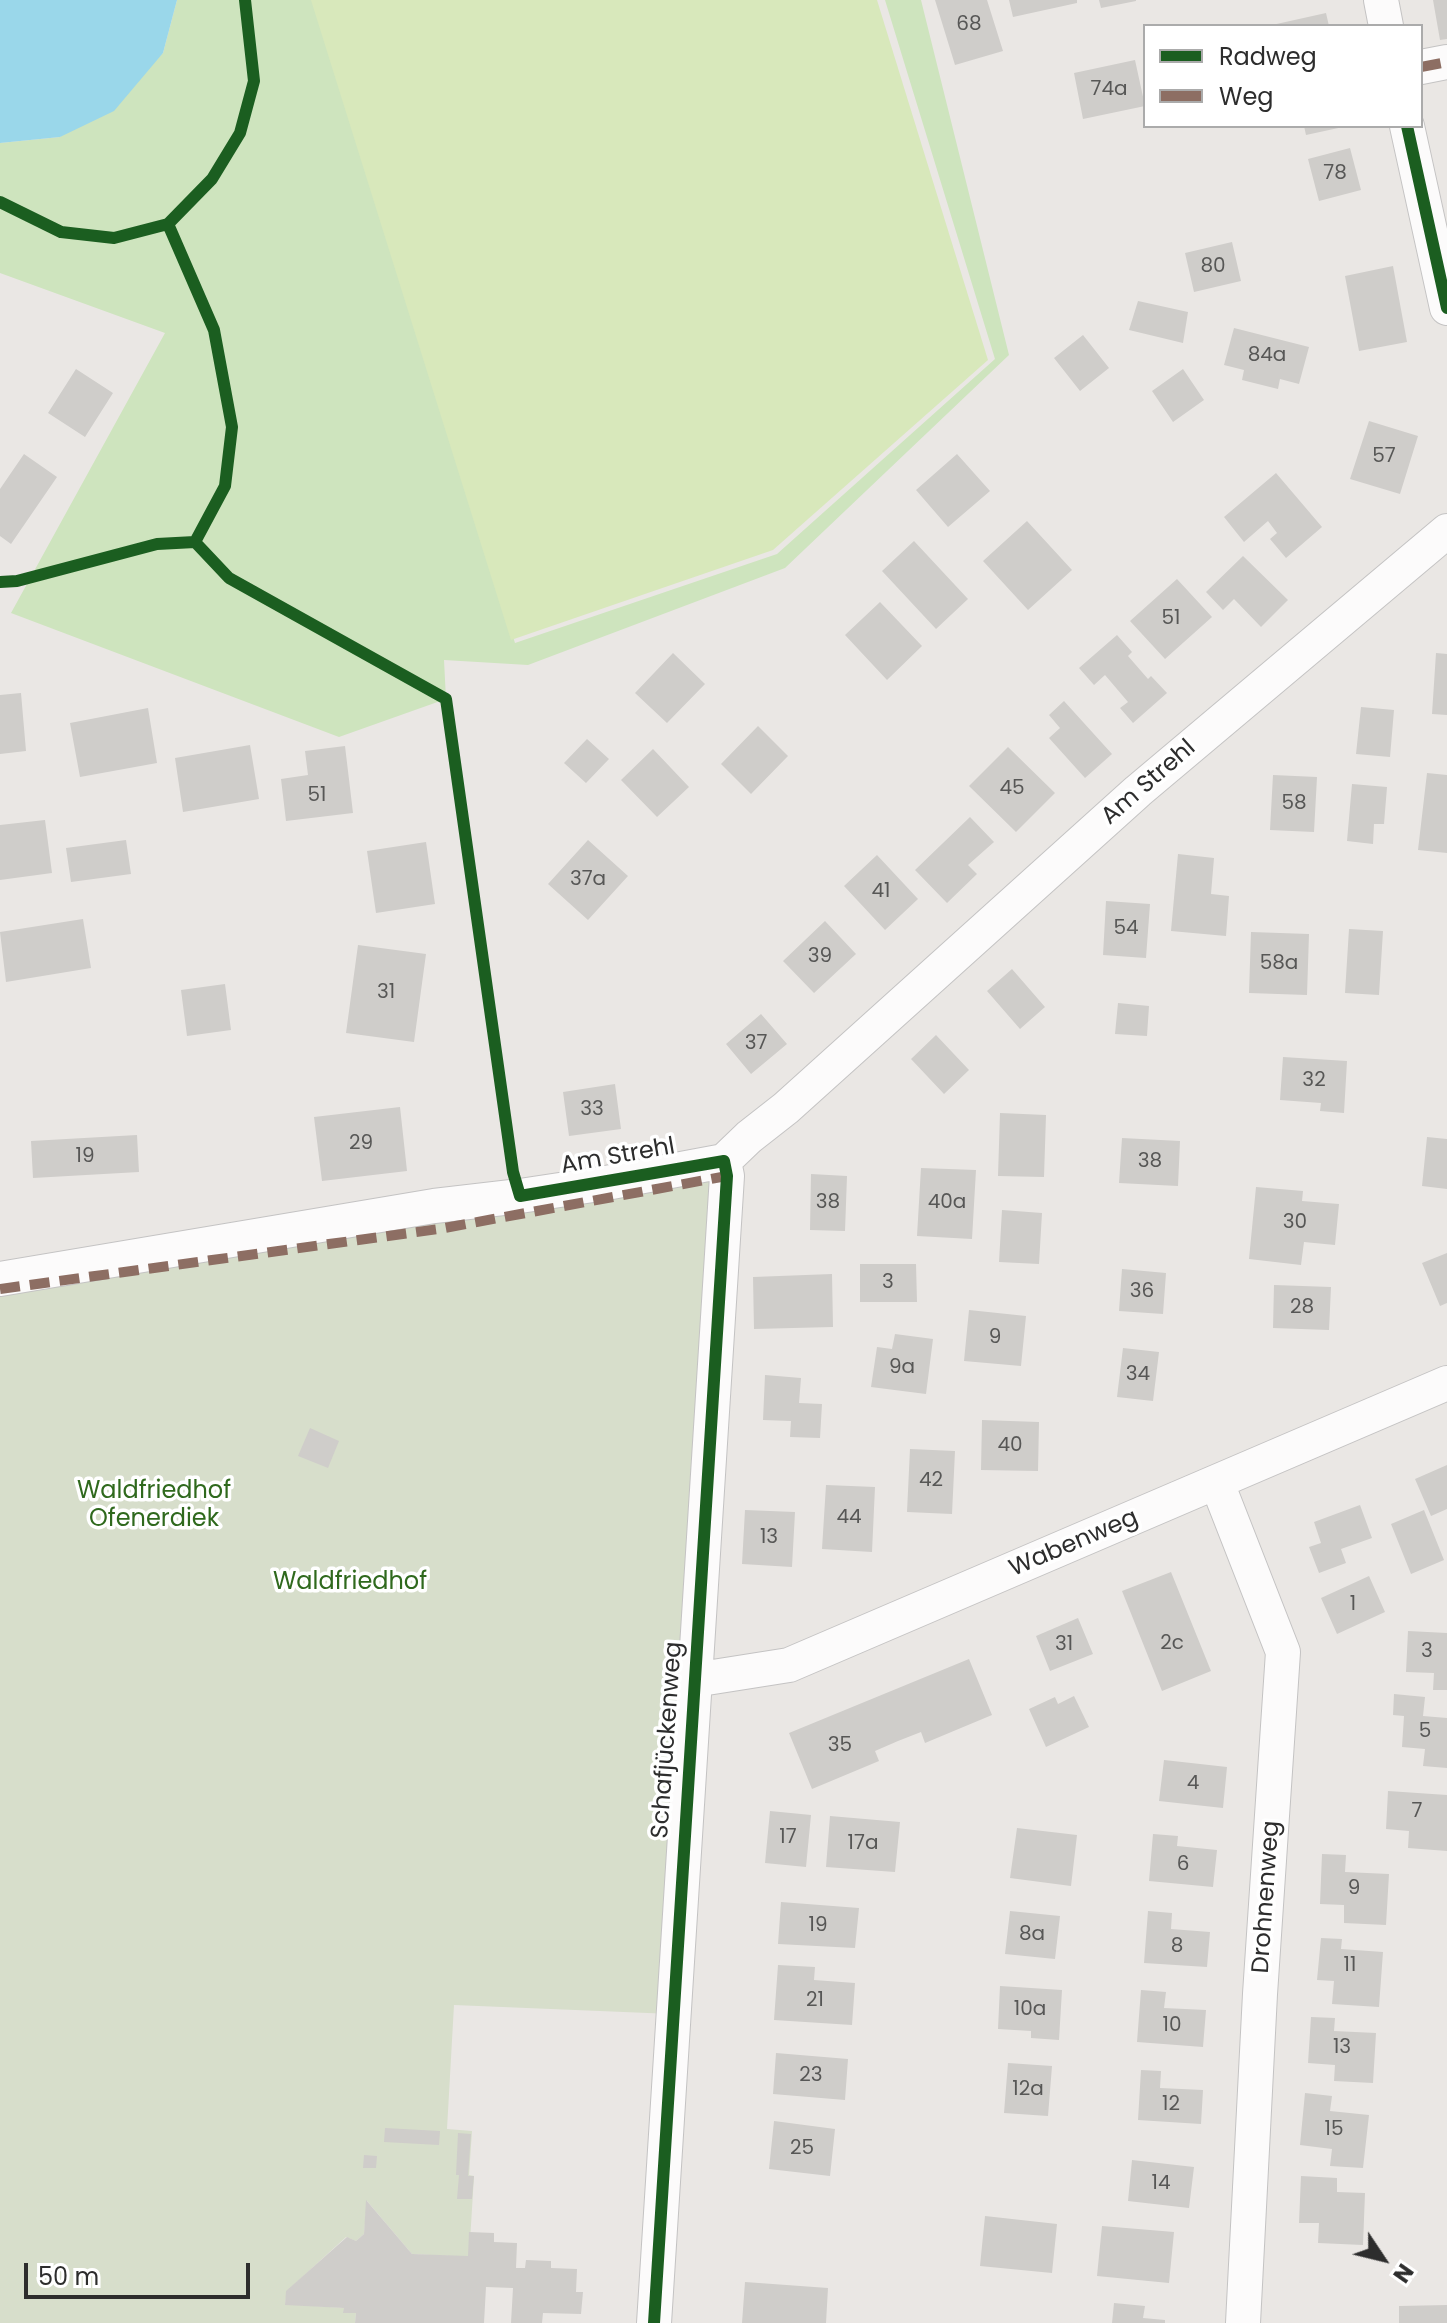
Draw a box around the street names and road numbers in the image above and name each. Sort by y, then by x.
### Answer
street label: Am Strehl [1096,734,1202,832]
street label: Am Strehl [559,1133,677,1181]
street label: Wabenweg [1005,1504,1143,1584]
street label: Schafjückenweg [647,1641,689,1839]
street label: Drohnenweg [1247,1820,1287,1974]

